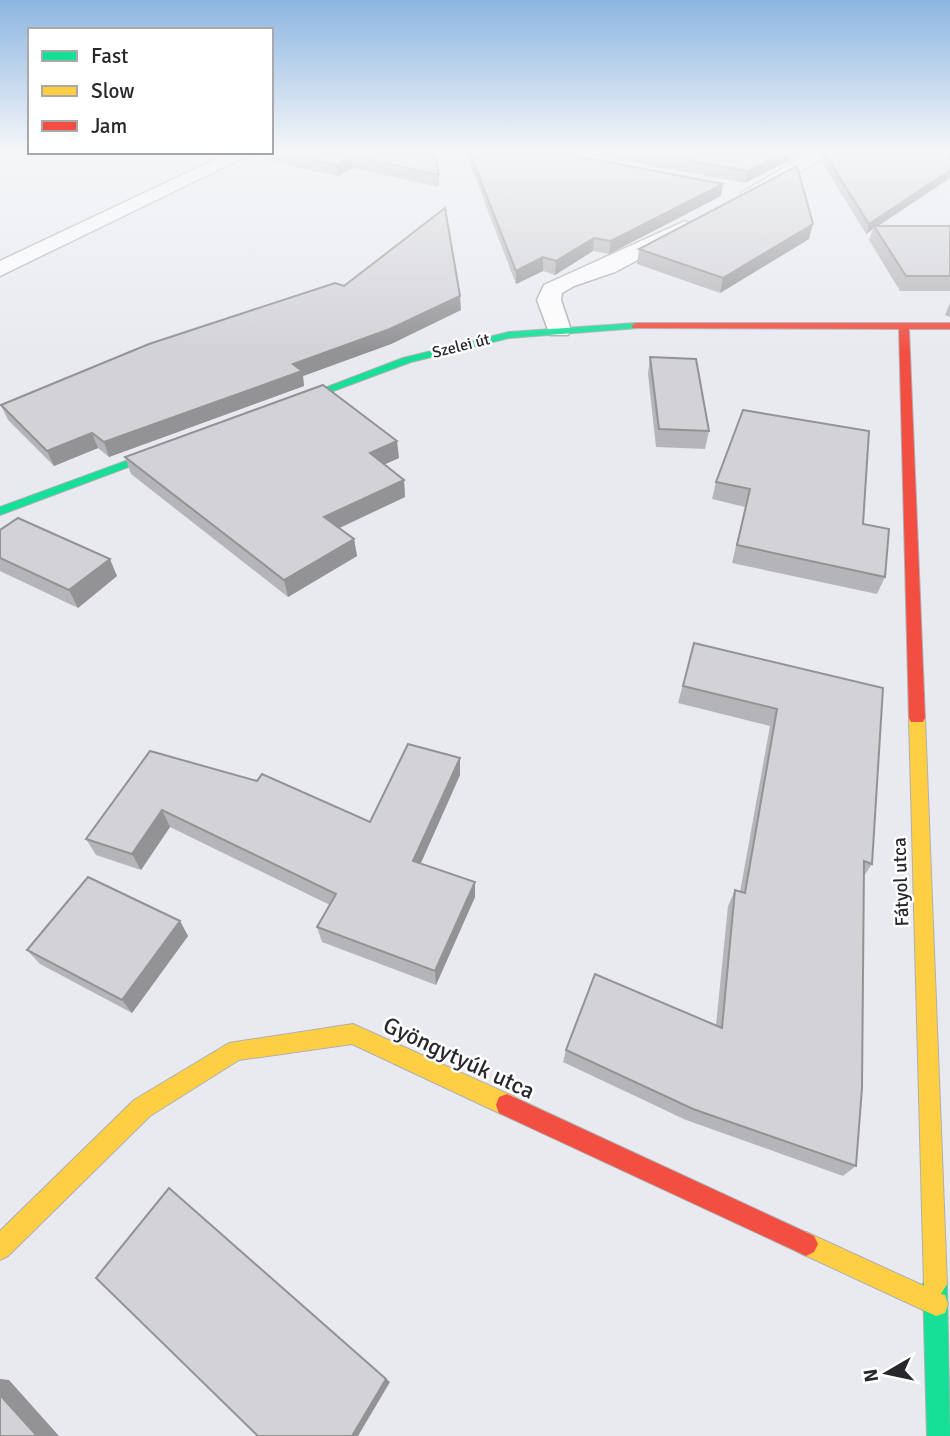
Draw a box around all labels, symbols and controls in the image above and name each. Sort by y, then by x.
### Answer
legend [28,28,273,154]
text: Fast [91,43,128,69]
text: Slow [91,78,135,104]
text: Jam [91,113,127,139]
street label: Szelei út [430,329,492,363]
street label: Fátyol utca [887,837,915,927]
street label: Gyöngytyúk utca [379,1010,539,1106]
north arrow [852,1338,922,1408]
text: N [858,1367,884,1384]

